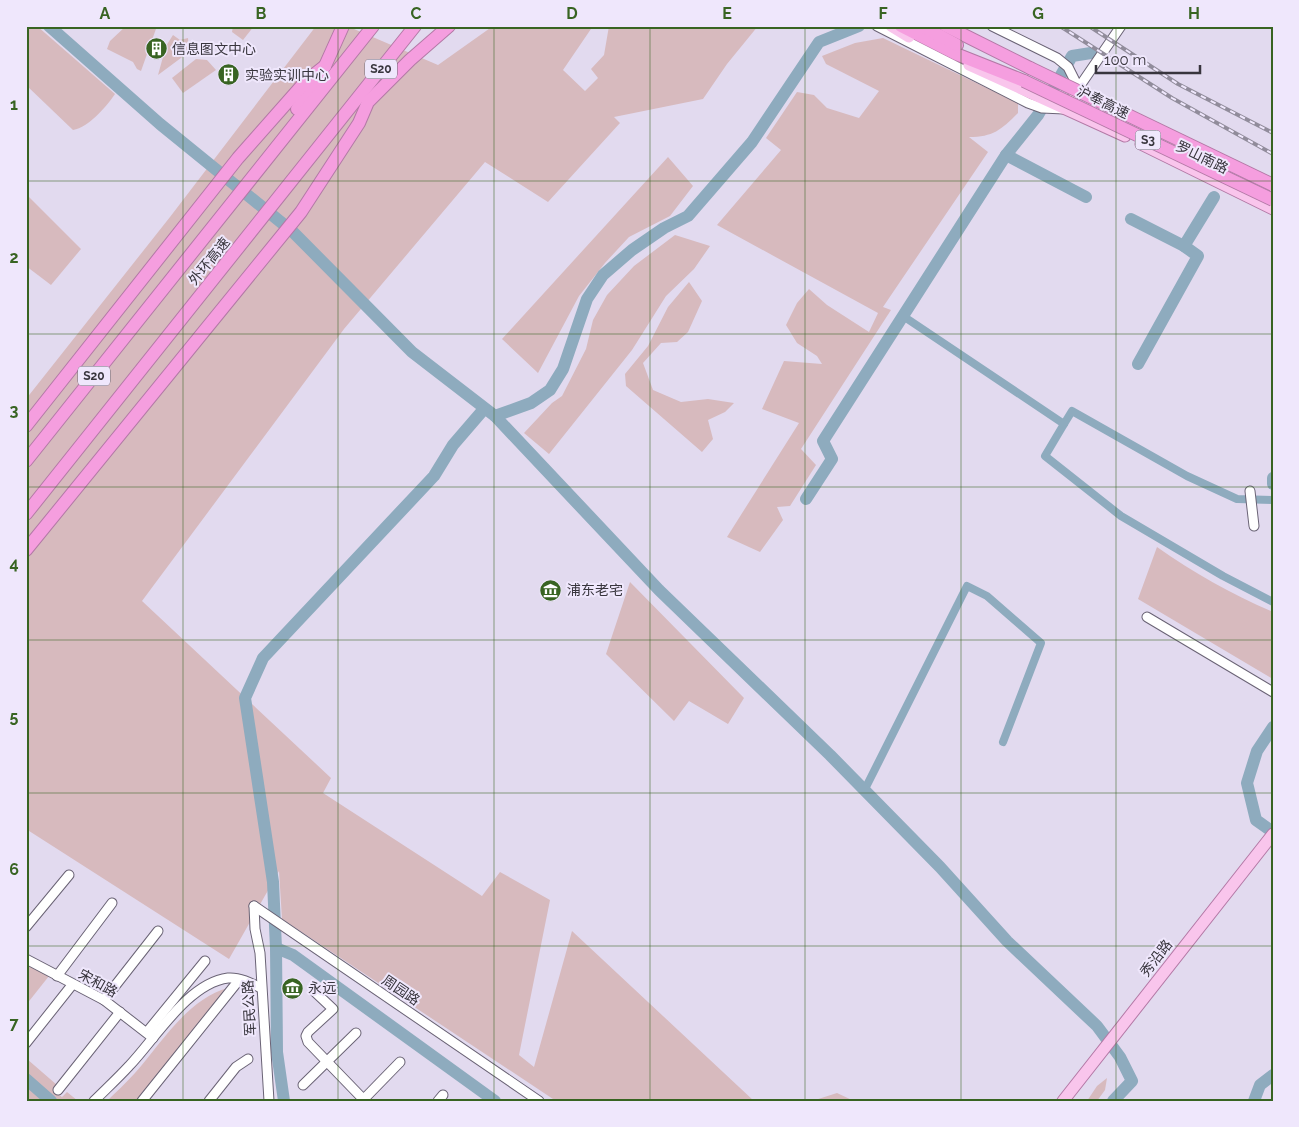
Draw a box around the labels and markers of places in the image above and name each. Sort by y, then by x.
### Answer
building icon: 信息图文中心 [144,37,168,61]
place label: 信息图文中心 [172,41,256,57]
building icon: 实验实训中心 [217,63,241,87]
place label: 实验实训中心 [245,67,329,83]
museum icon: 浦东老宅 [539,578,563,602]
place label: 浦东老宅 [567,582,623,598]
museum icon: 永远 [280,976,304,1000]
place label: 永远 [308,980,336,996]

